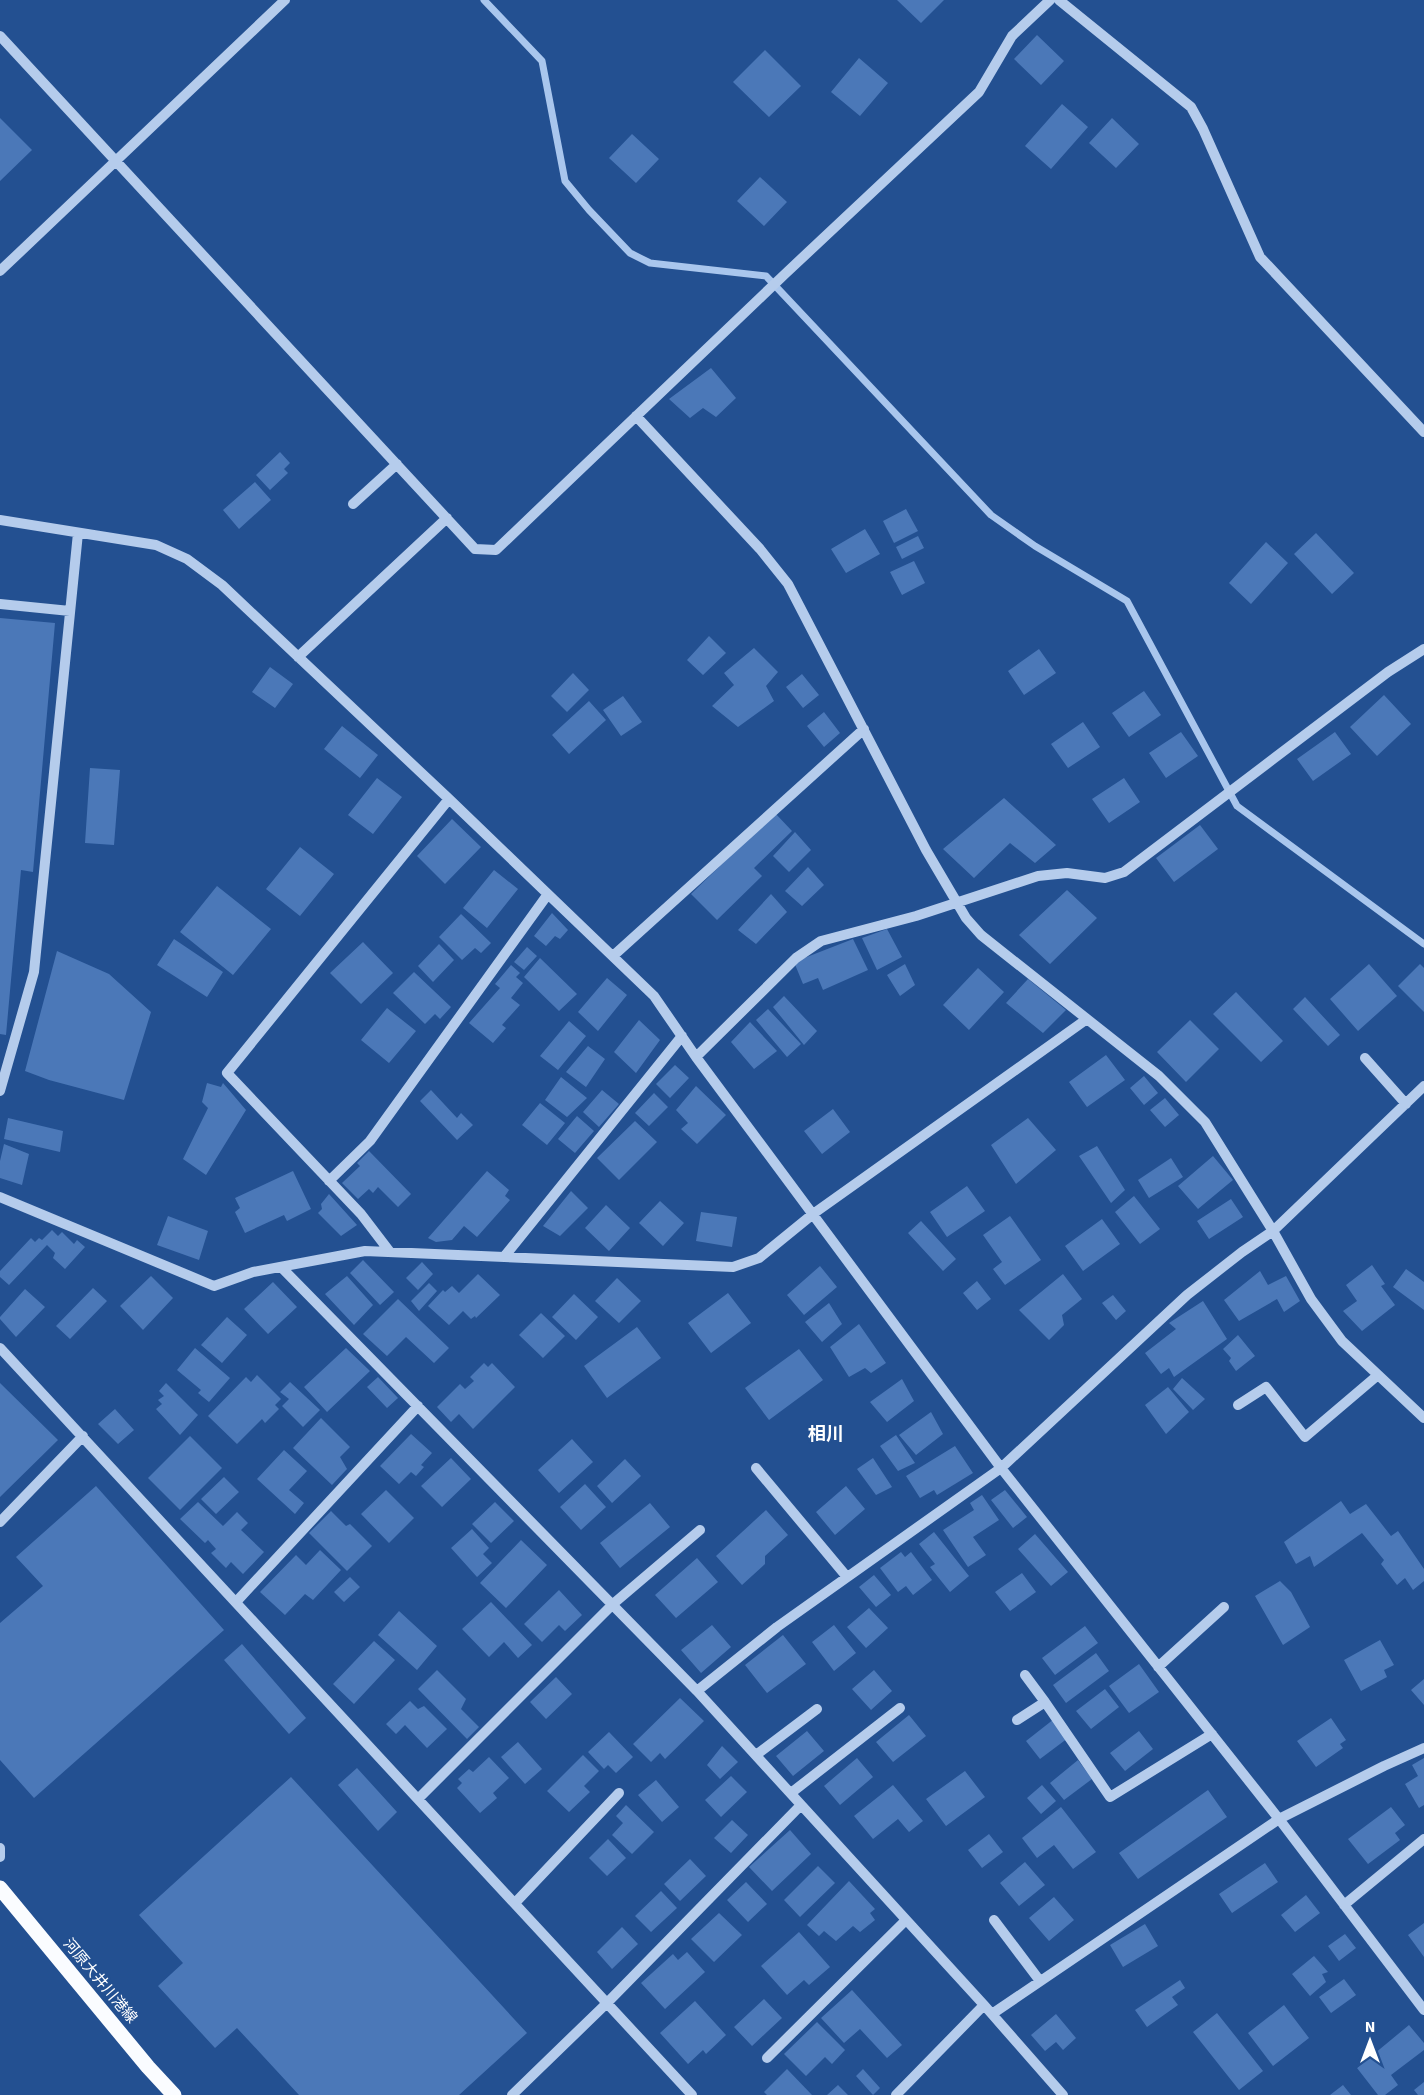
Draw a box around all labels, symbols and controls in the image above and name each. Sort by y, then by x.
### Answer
district label: 相川 [808,1422,844,1447]
street label: 河原大井川港線 [58,1934,142,2028]
north arrow [1340,2011,1400,2071]
text: N [1365,2016,1375,2038]

